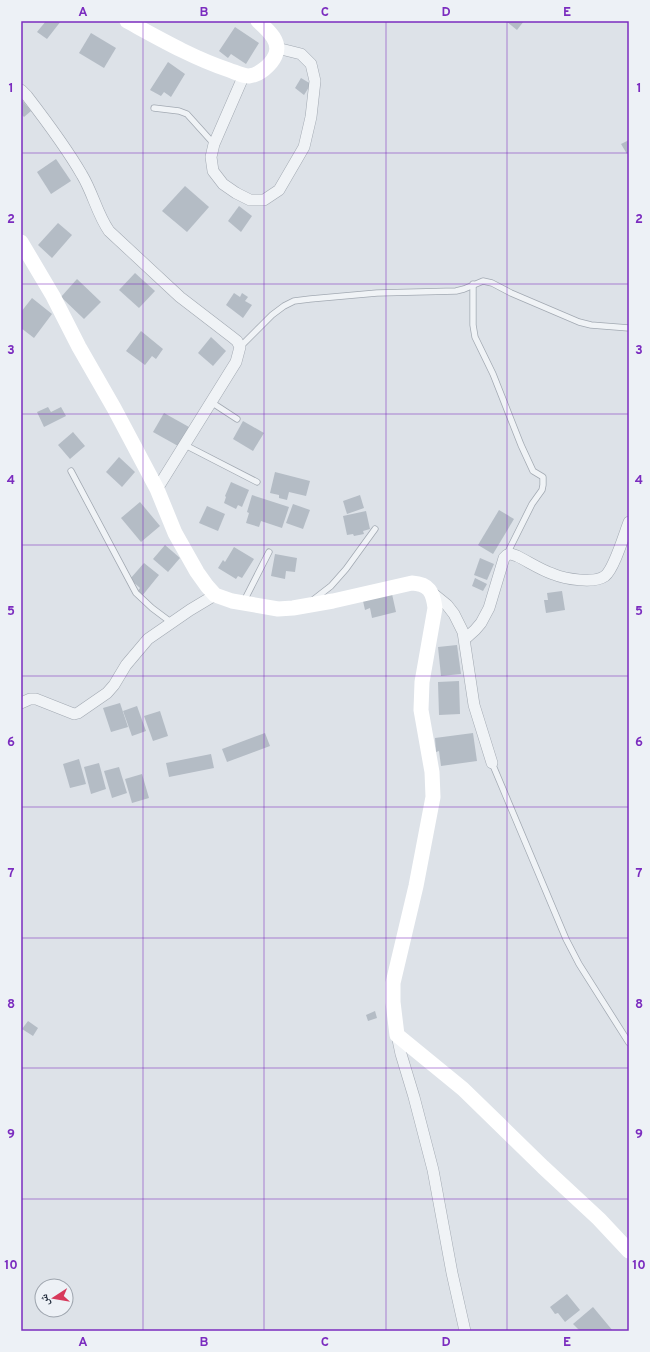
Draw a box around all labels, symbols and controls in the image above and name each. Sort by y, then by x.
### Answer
text: A [78,5,88,21]
text: B [200,5,209,21]
text: C [321,5,329,21]
text: D [441,5,451,21]
text: E [563,5,571,21]
text: 1 [8,81,14,97]
text: 1 [636,81,642,97]
text: 2 [7,212,15,228]
text: 2 [635,212,643,228]
text: 3 [7,343,15,359]
text: 3 [635,343,643,359]
text: 4 [7,473,15,489]
text: 4 [635,473,643,489]
text: 5 [7,604,15,620]
text: 5 [635,604,643,620]
text: 6 [7,735,15,751]
text: 6 [635,735,643,751]
text: 7 [8,866,15,882]
text: 7 [636,866,643,882]
text: 8 [7,997,15,1013]
text: 8 [635,997,643,1013]
text: 9 [7,1127,15,1143]
text: 9 [635,1127,643,1143]
text: 10 [4,1258,18,1274]
text: 10 [632,1258,646,1274]
north arrow [34,1278,74,1318]
text: ش [37,1292,53,1307]
text: A [78,1335,88,1351]
text: B [200,1335,209,1351]
text: C [321,1335,329,1351]
text: D [441,1335,451,1351]
text: E [563,1335,571,1351]

